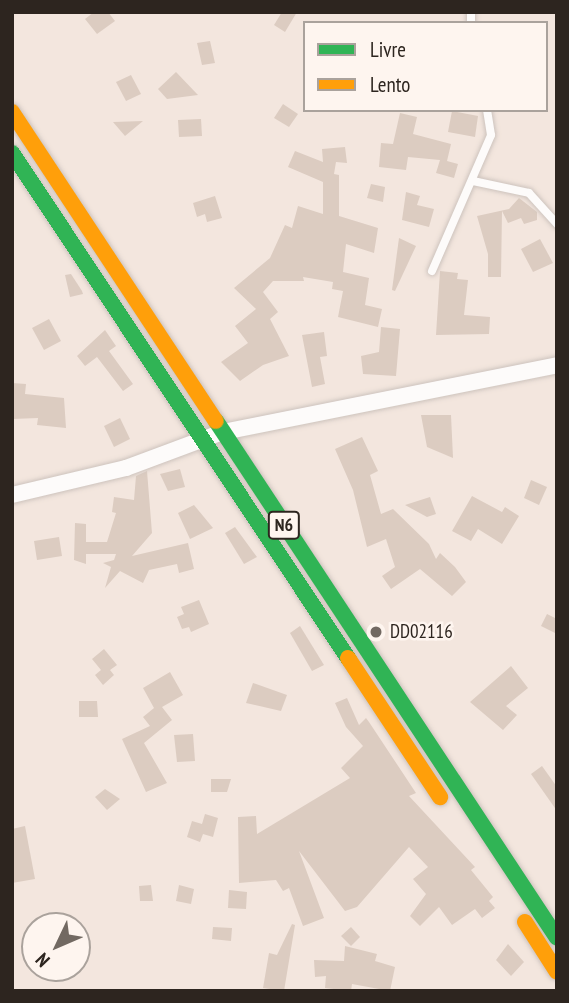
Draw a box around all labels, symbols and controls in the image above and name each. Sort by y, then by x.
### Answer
legend [303,21,548,112]
text: Livre [370,36,406,63]
text: Lento [370,71,410,98]
road number: N6 [266,510,302,540]
place label: DD02116 [390,621,453,643]
marker: DD02116 [368,624,384,640]
north arrow [21,912,91,982]
text: N [30,948,55,972]

